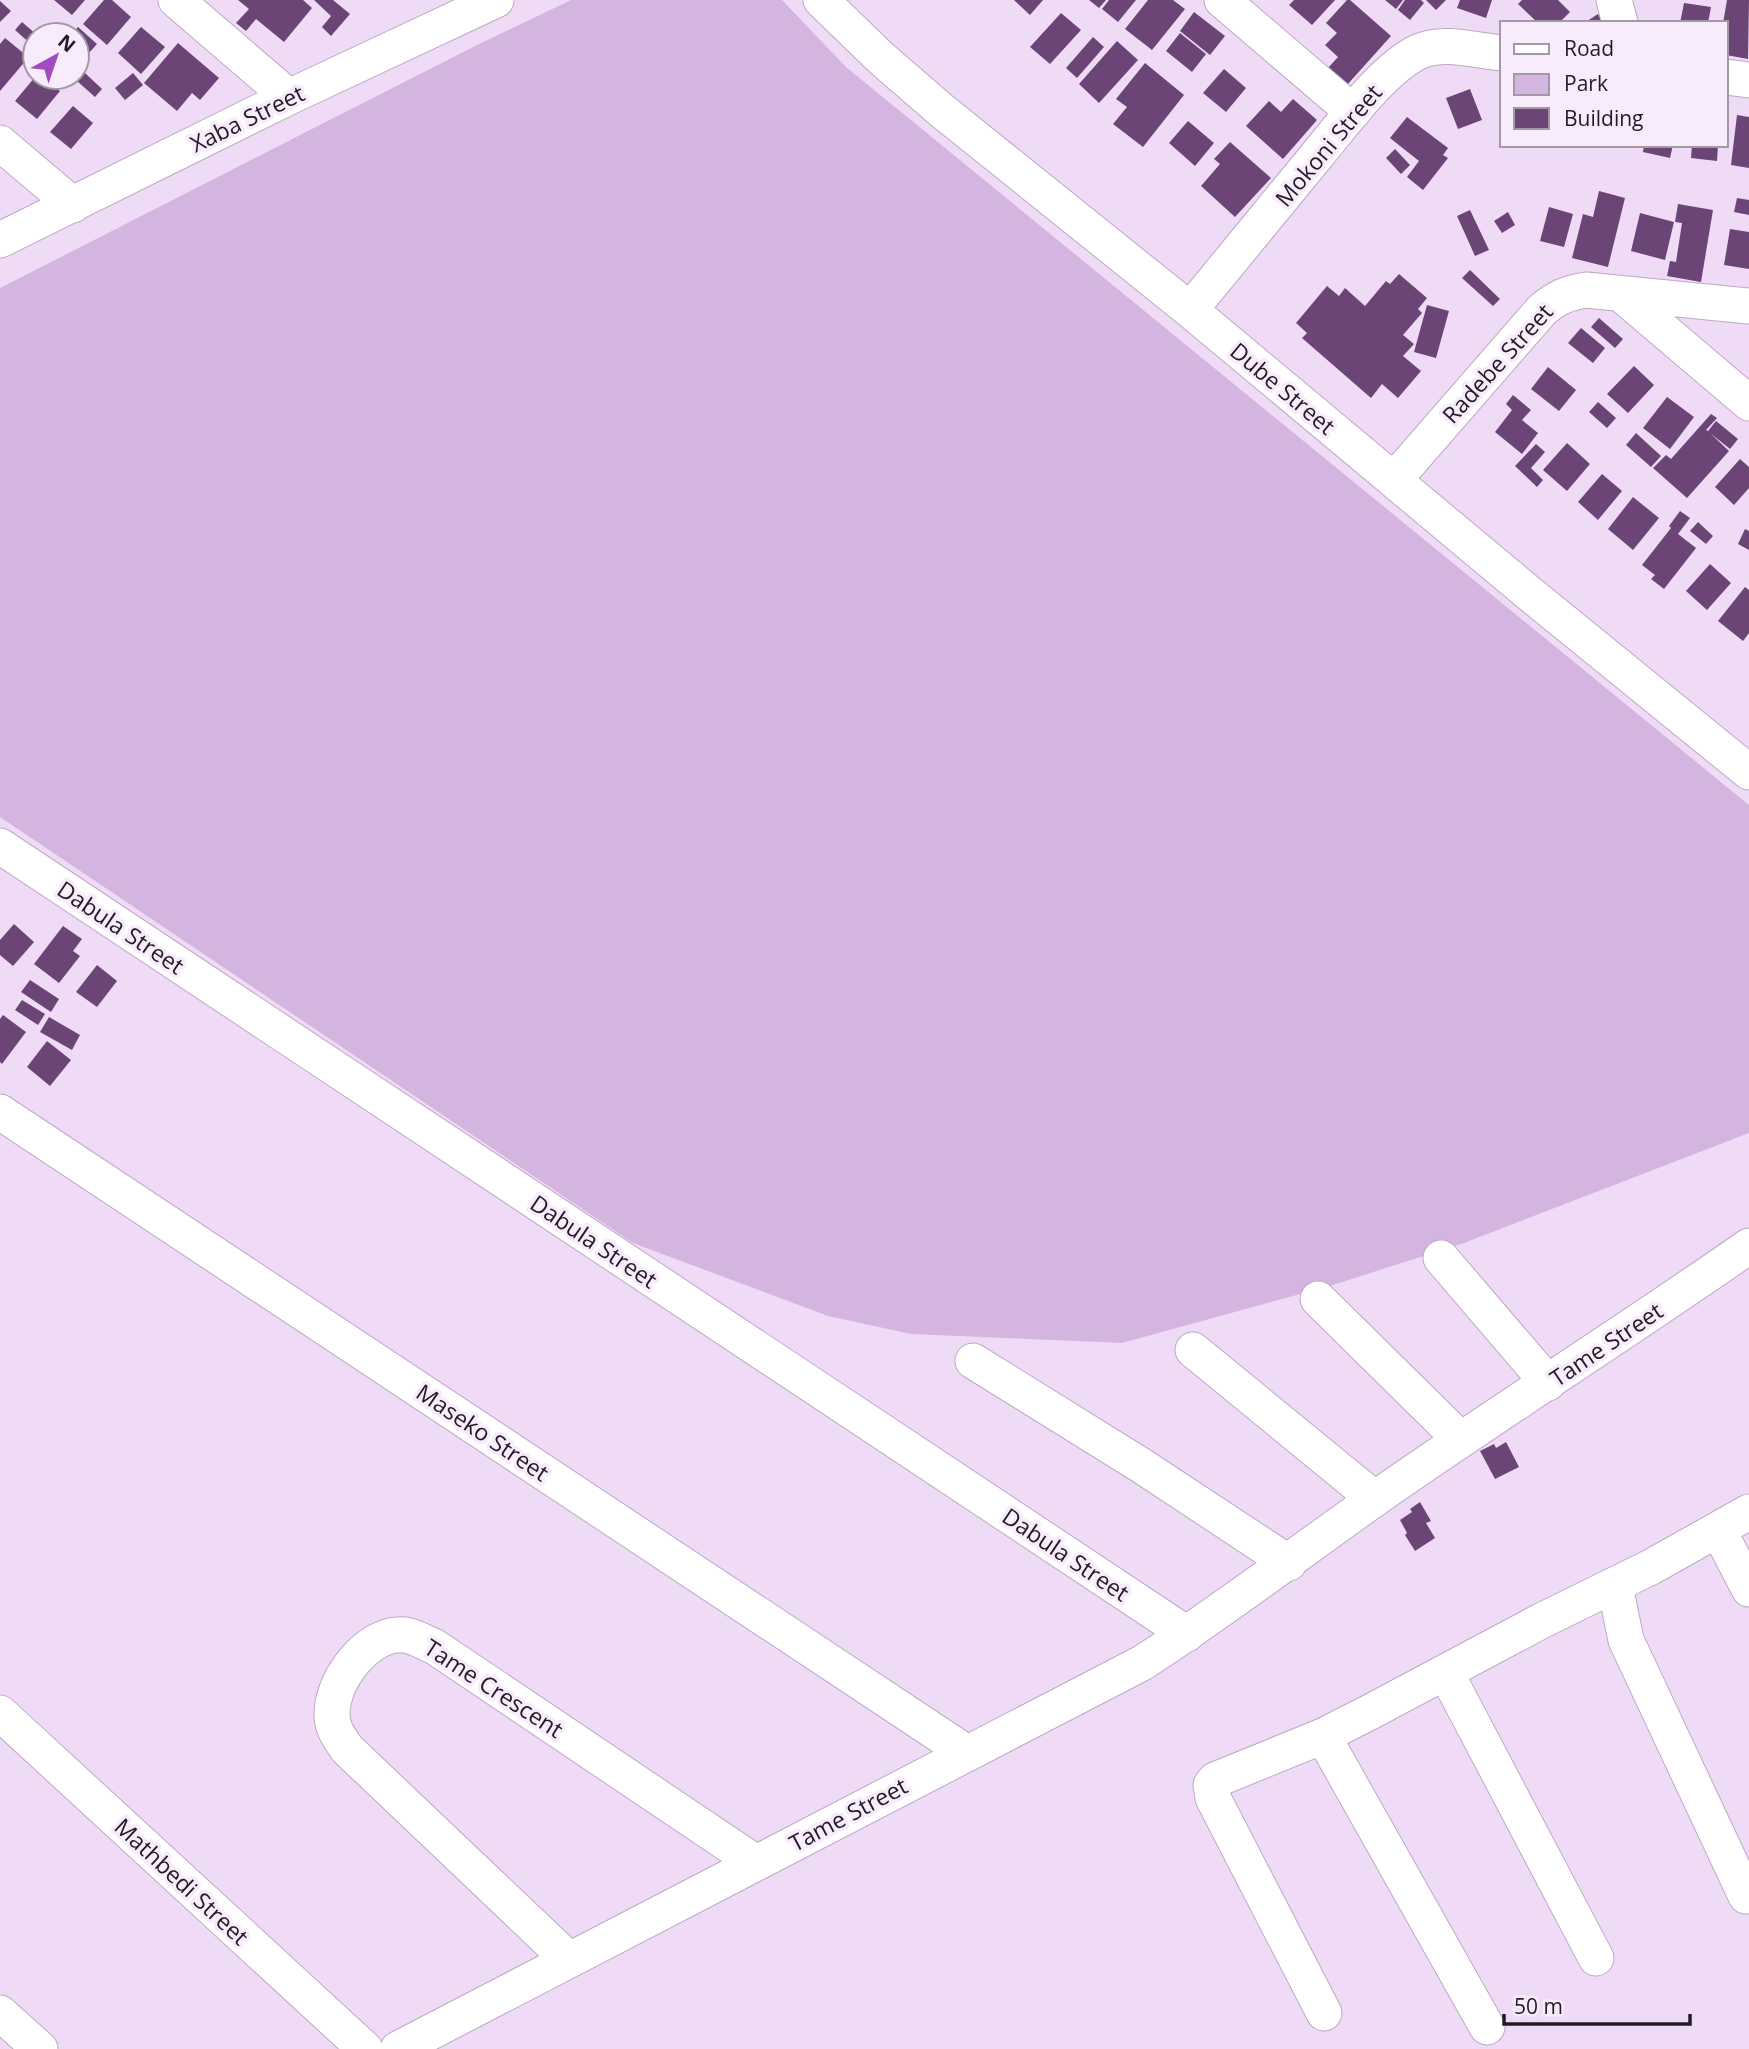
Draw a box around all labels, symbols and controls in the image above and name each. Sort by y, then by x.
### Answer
north arrow [21,21,91,91]
legend [1500,21,1728,147]
text: N [53,28,81,58]
text: Road [1564,34,1614,62]
text: Park [1564,69,1608,97]
street label: Xaba Street [185,77,309,159]
street label: Mokoni Street [1267,77,1389,213]
text: Building [1564,104,1643,132]
street label: Radebe Street [1435,296,1559,430]
street label: Dube Street [1224,335,1342,441]
street label: Dabula Street [51,873,191,981]
street label: Dabula Street [524,1187,664,1295]
street label: Tame Street [1543,1294,1669,1394]
street label: Maseko Street [410,1376,556,1488]
street label: Dabula Street [996,1500,1136,1608]
street label: Tame Crescent [418,1631,570,1745]
street label: Tame Street [783,1769,913,1859]
street label: Mathbedi Street [108,1810,256,1952]
scale bar [1504,1982,1690,2026]
text: 50 m [1514,1992,1563,2020]

